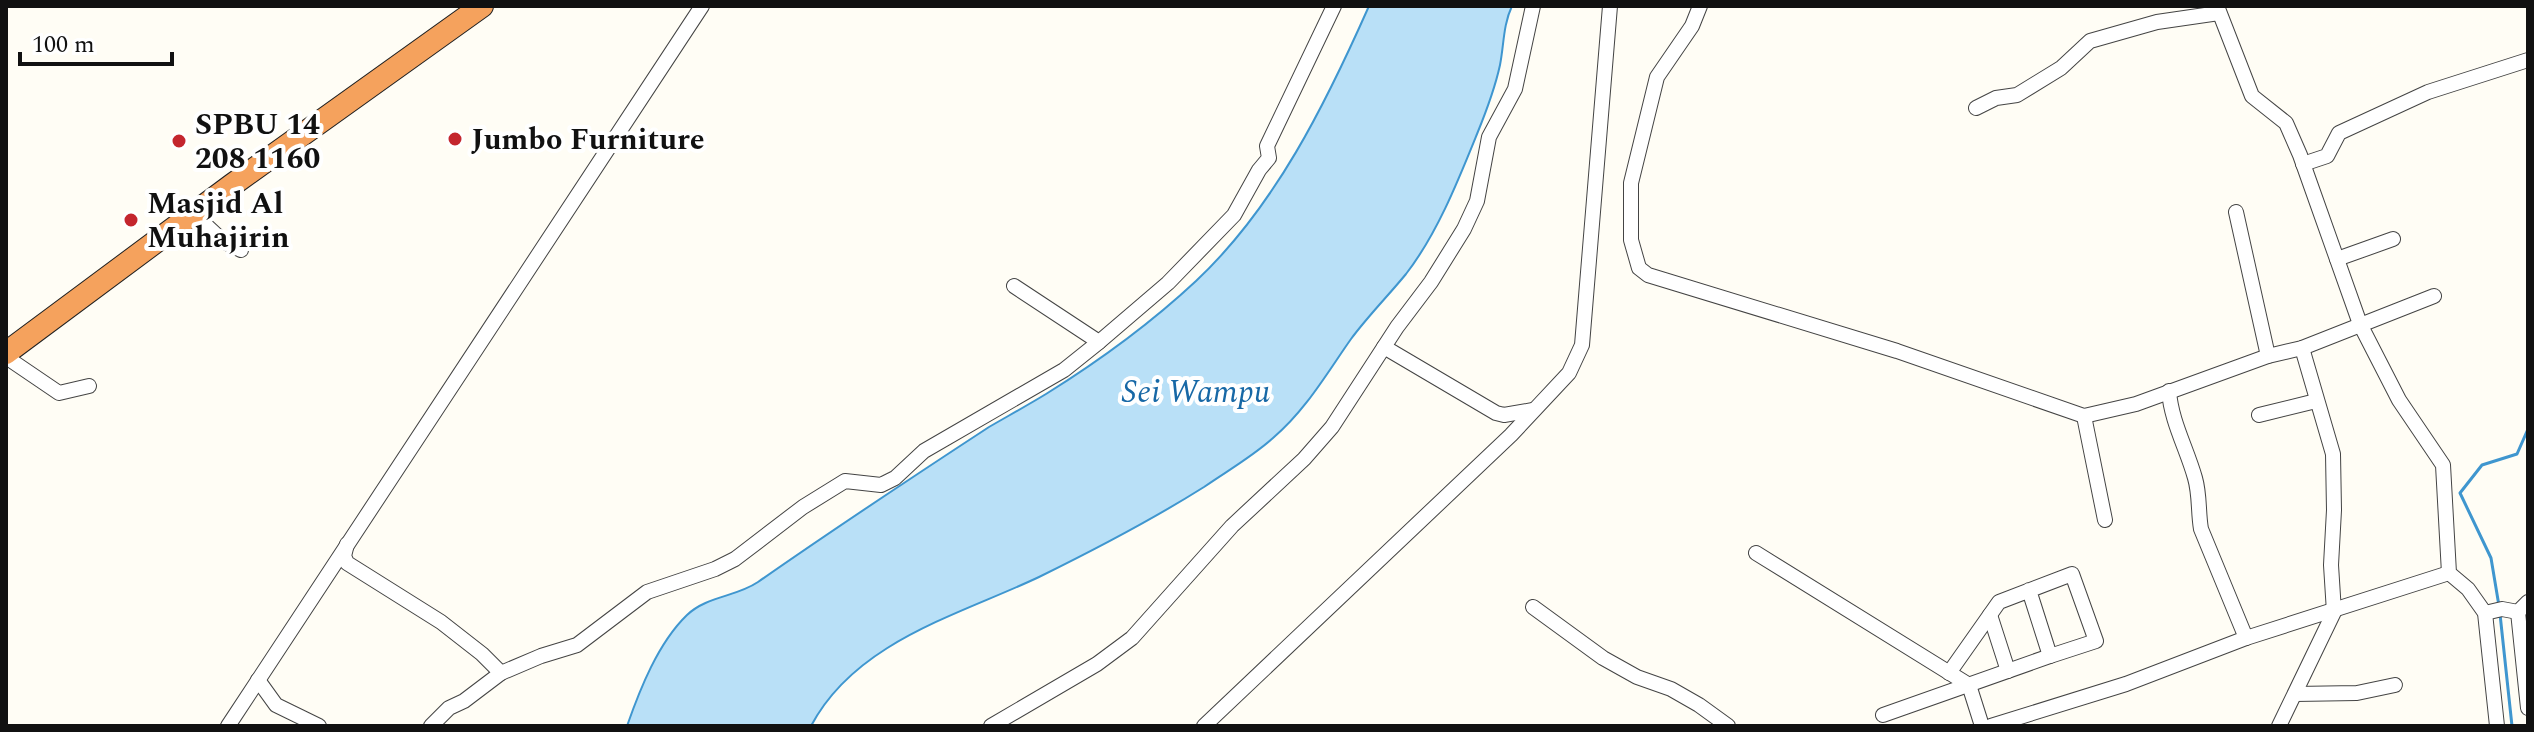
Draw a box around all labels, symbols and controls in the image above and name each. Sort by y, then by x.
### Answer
scale bar [20,16,172,66]
text: 100 m [32,27,95,63]
place label: SPBU 14 208 1160 [195,102,320,182]
place label: Jumbo Furniture [471,117,705,163]
marker: Jumbo Furniture [446,130,464,148]
marker: SPBU 14 208 1160 [170,132,188,150]
place label: Masjid Al Muhajirin [147,181,290,261]
marker: Masjid Al Muhajirin [122,211,140,229]
water label: Sei Wampu [1122,368,1271,417]

